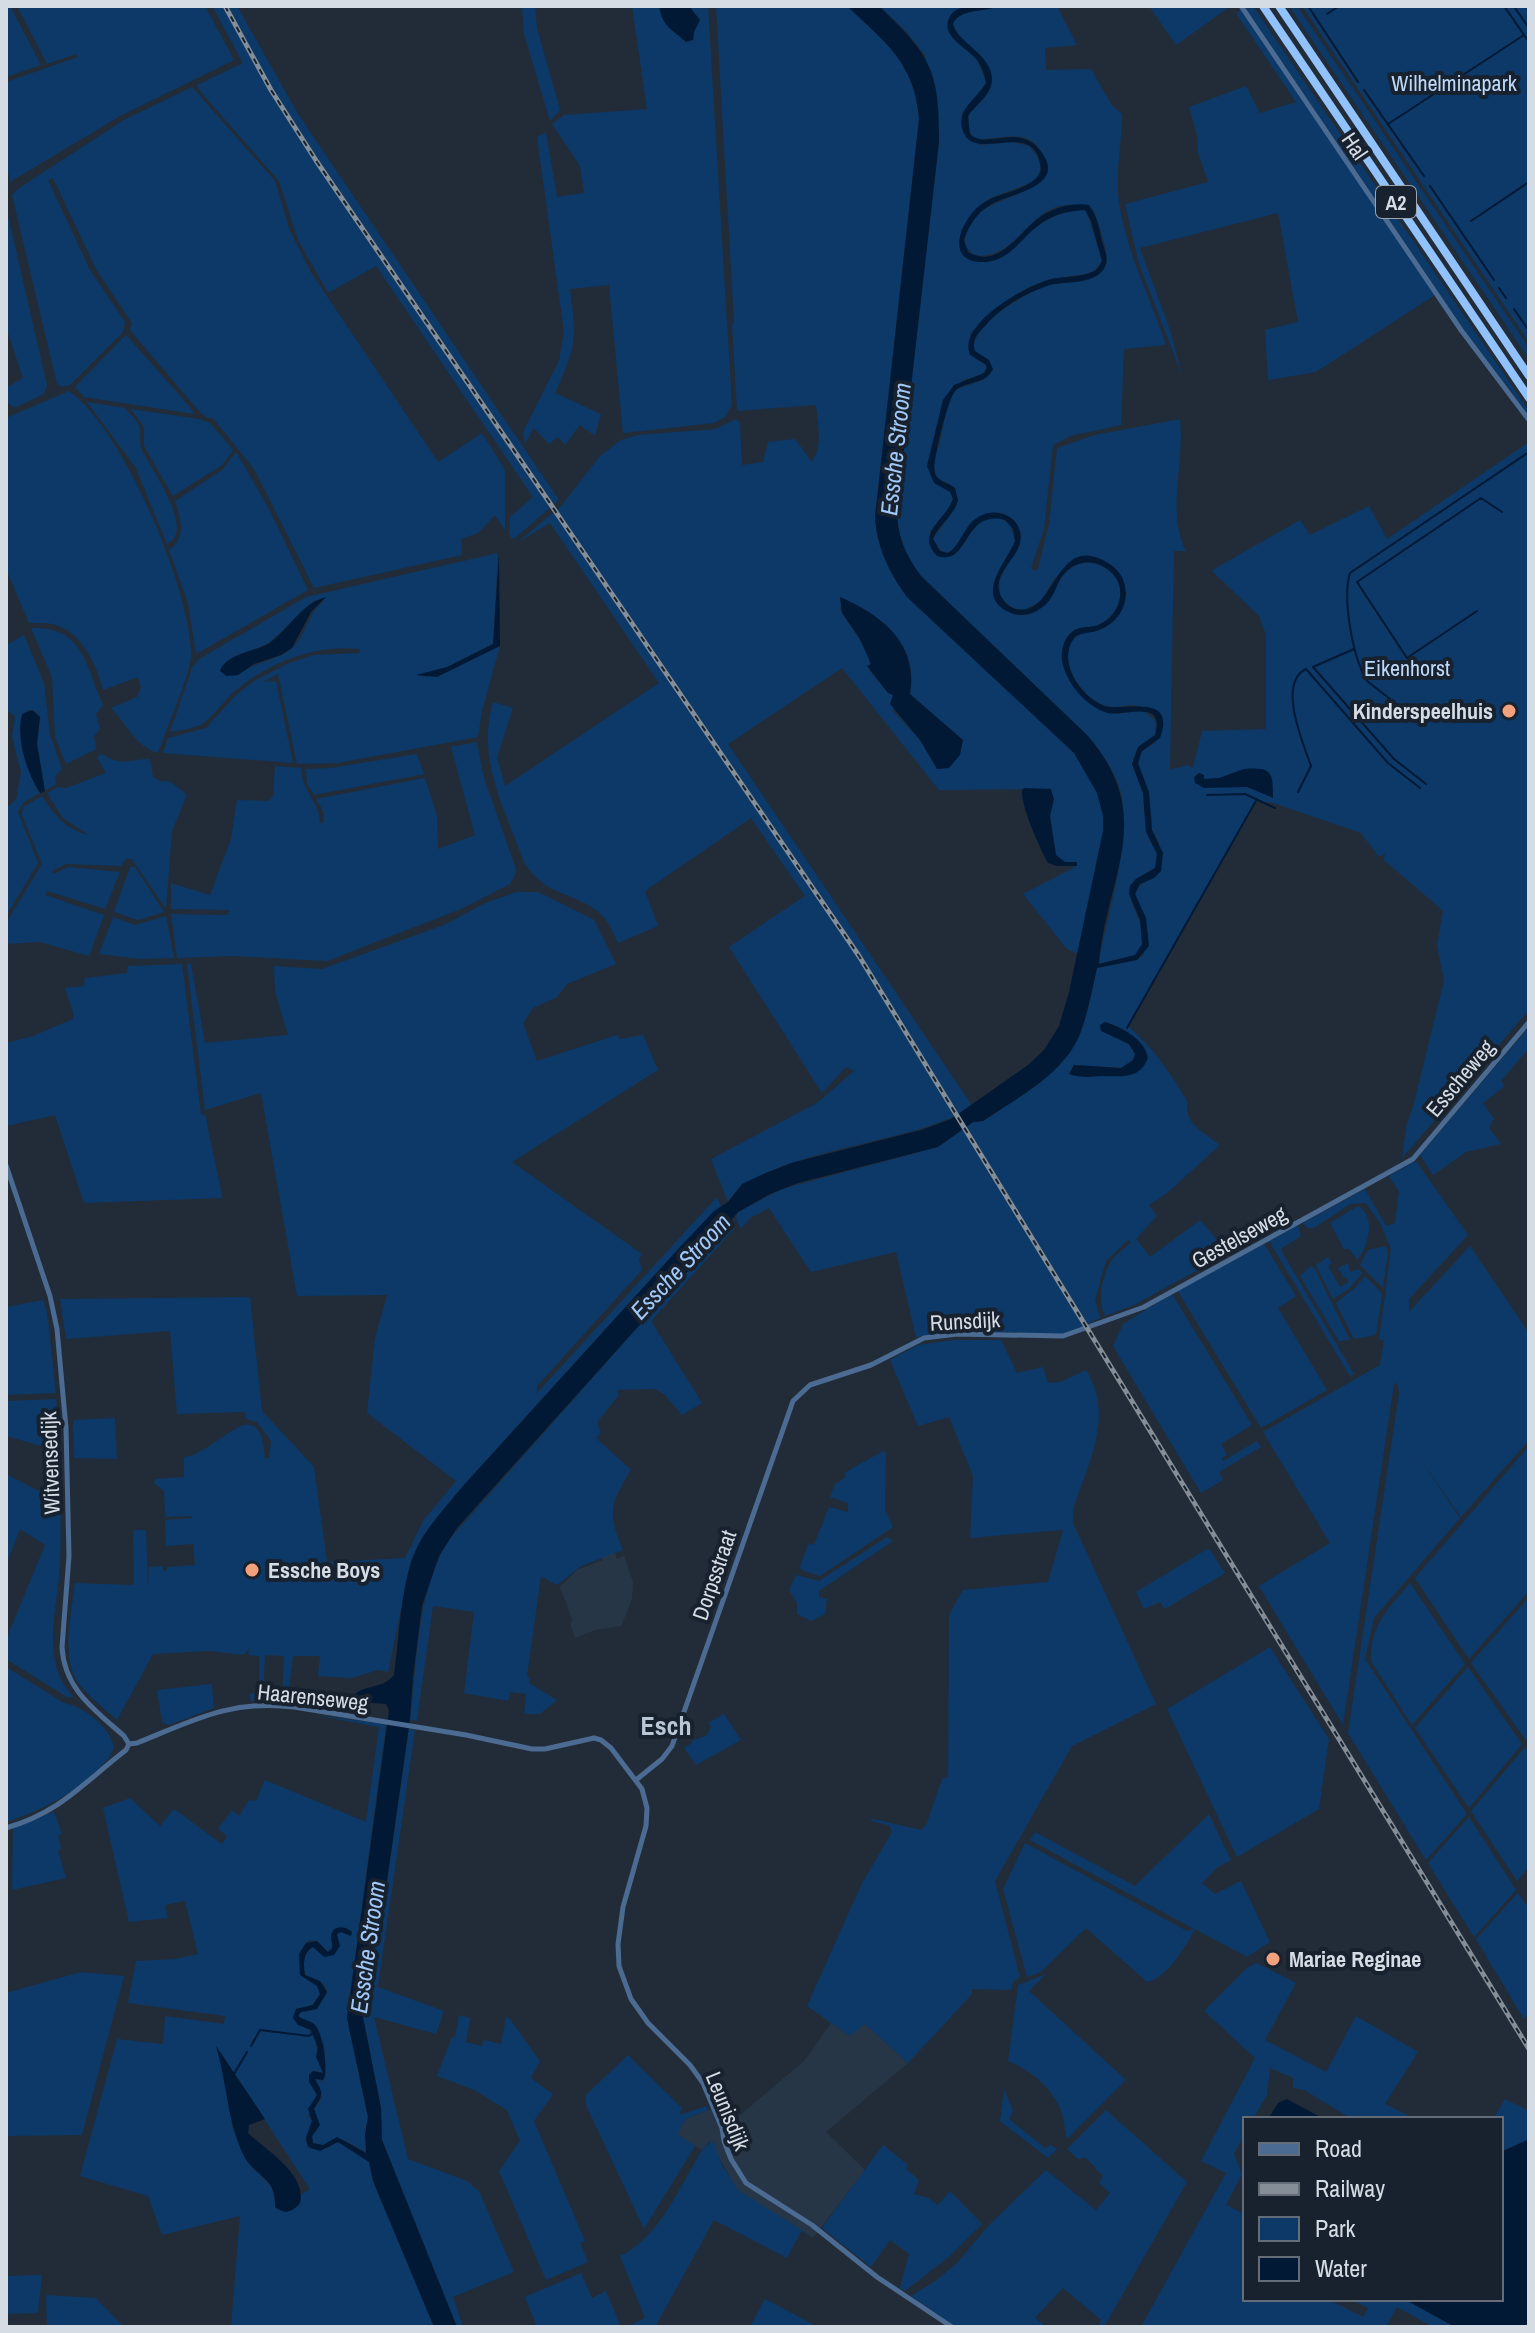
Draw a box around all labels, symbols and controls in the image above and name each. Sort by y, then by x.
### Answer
park label: Wilhelminapark [1391,68,1518,98]
street label: Hal [1335,126,1375,166]
road number: A2 [1376,186,1416,218]
water label: Essche Stroom [872,381,918,517]
park label: Eikenhorst [1364,653,1450,683]
place label: Kinderspeelhuis [1353,696,1493,726]
marker: Kinderspeelhuis [1500,702,1518,720]
street label: Esscheweg [1419,1033,1501,1123]
street label: Gestelseweg [1186,1199,1292,1275]
water label: Essche Stroom [623,1206,737,1326]
street label: Runsdijk [929,1304,1002,1338]
street label: Witvensedijk [33,1410,67,1515]
street label: Dorpsstraat [685,1526,743,1624]
place label: Essche Boys [268,1555,380,1585]
marker: Essche Boys [243,1561,261,1579]
street label: Haarenseweg [256,1676,370,1718]
district label: Esch [641,1708,691,1743]
water label: Essche Stroom [342,1879,392,2015]
place label: Mariae Reginae [1289,1944,1421,1974]
marker: Mariae Reginae [1264,1950,1282,1968]
street label: Leunisdijk [699,2067,758,2156]
legend [1243,2117,1503,2301]
text: Road [1315,2132,1362,2164]
text: Railway [1315,2172,1385,2204]
text: Park [1315,2212,1356,2244]
text: Water [1315,2252,1367,2284]

